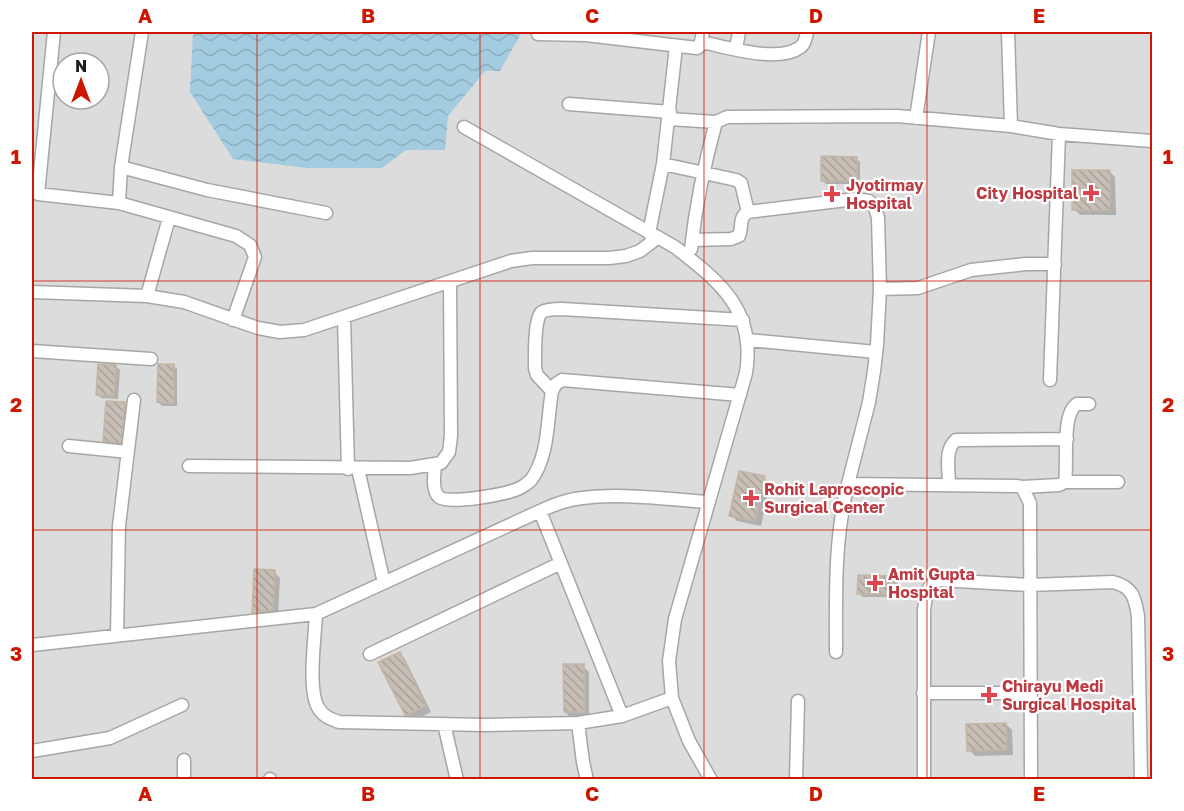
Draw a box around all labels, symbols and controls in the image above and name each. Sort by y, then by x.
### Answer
text: A [138,3,152,27]
text: B [361,3,375,27]
text: C [585,3,599,27]
text: D [809,3,823,27]
text: E [1033,3,1045,27]
north arrow [51,51,111,111]
text: N [75,56,87,76]
text: 1 [11,144,21,168]
text: 1 [1163,144,1173,168]
place label: Jyotirmay Hospital [846,175,924,213]
place label: City Hospital [976,183,1079,203]
marker: City Hospital [1082,184,1100,202]
marker: Jyotirmay Hospital [823,185,841,203]
text: 2 [10,392,22,416]
text: 2 [1162,392,1174,416]
place label: Rohit Laproscopic Surgical Center [764,479,904,517]
marker: Rohit Laproscopic Surgical Center [742,489,760,507]
place label: Amit Gupta Hospital [888,564,975,602]
marker: Amit Gupta Hospital [866,574,884,592]
text: 3 [10,641,22,665]
text: 3 [1162,641,1174,665]
place label: Chirayu Medi Surgical Hospital [1002,676,1137,714]
marker: Chirayu Medi Surgical Hospital [980,686,998,704]
text: A [138,781,152,805]
text: B [361,781,375,805]
text: C [585,781,599,805]
text: D [809,781,823,805]
text: E [1033,781,1045,805]

